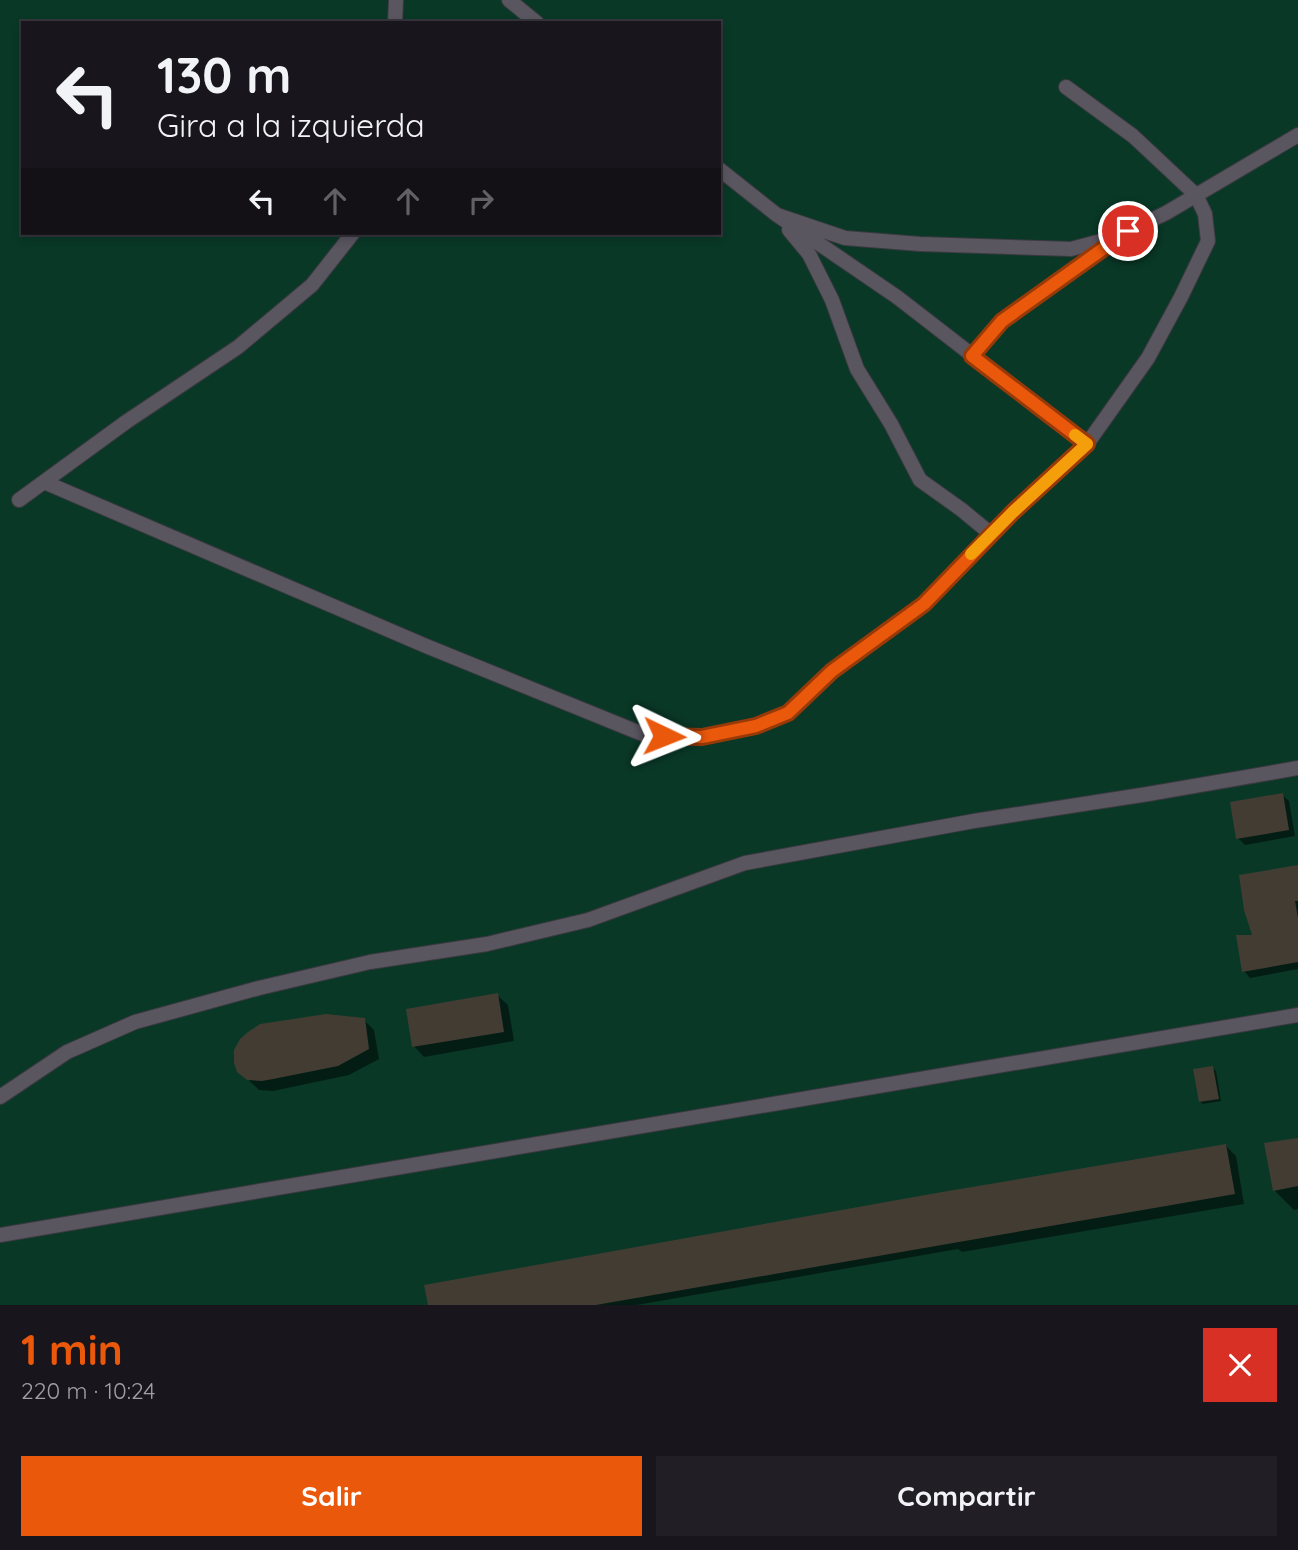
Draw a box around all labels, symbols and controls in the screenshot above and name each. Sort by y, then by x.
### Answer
text: 130 m [157,44,291,105]
icon: left [42,49,133,140]
text: Gira a la izquierda [157,105,425,145]
icon: left [243,182,281,220]
icon: ahead [316,182,354,220]
icon: ahead [389,182,427,220]
icon: right [462,182,500,220]
pin [1098,201,1158,261]
icon: arrive [1109,212,1147,250]
position arrow [627,699,701,773]
text: 1 min [21,1323,123,1376]
button: close [1203,1328,1277,1402]
text: 220 m · 10:24 [21,1376,155,1405]
button: Salir [21,1456,642,1536]
button: Compartir [656,1456,1277,1536]

